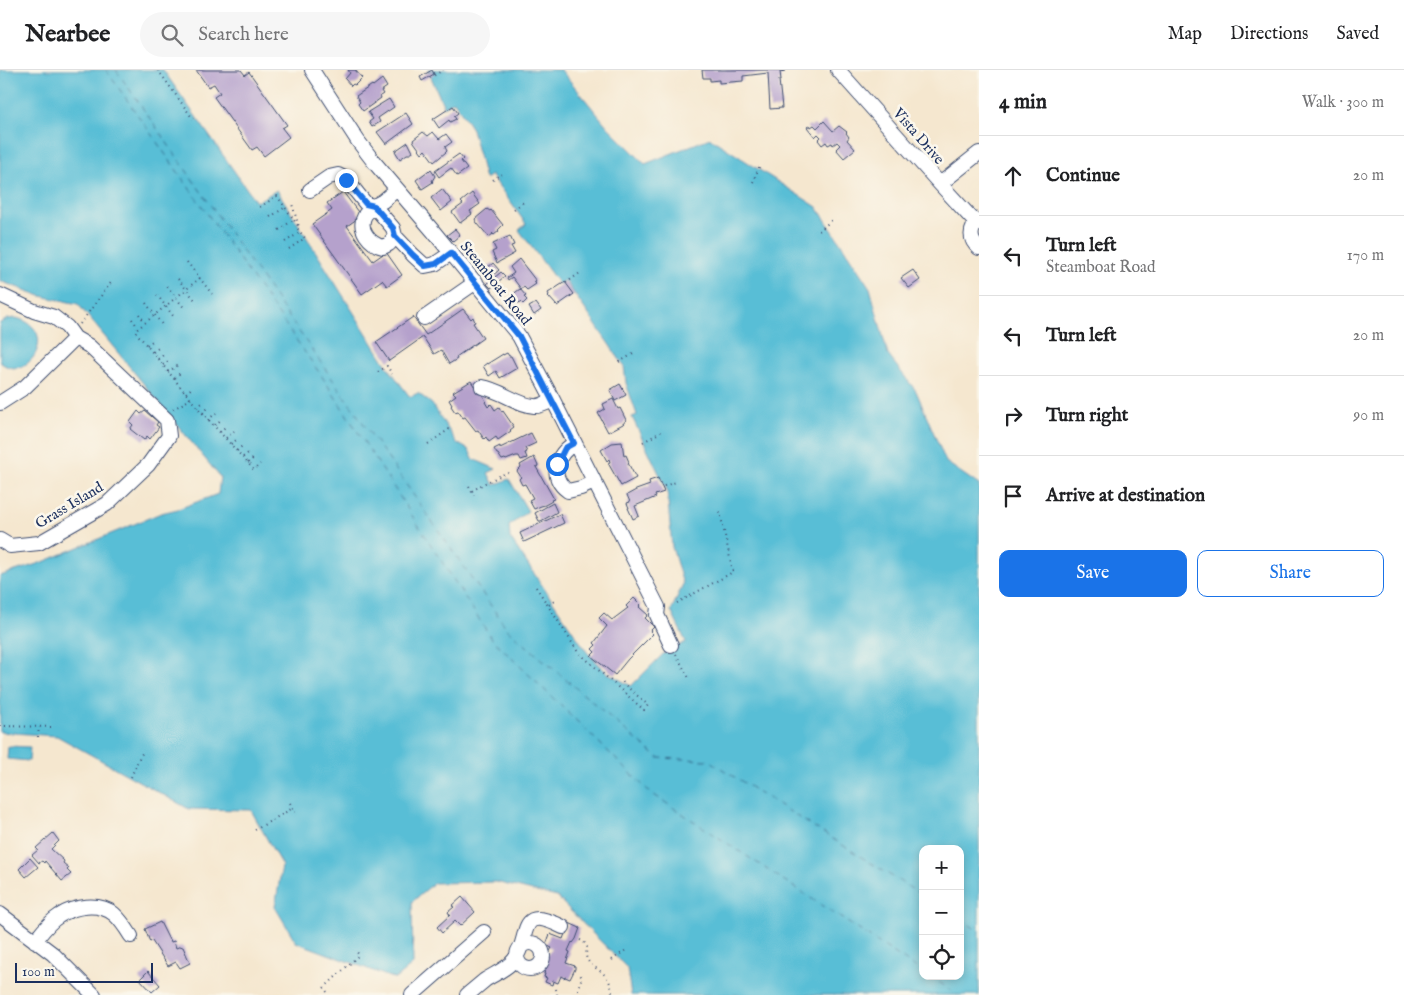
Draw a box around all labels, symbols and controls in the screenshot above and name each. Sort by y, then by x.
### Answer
search box [140,12,490,57]
text: Nearbee [25,19,110,50]
icon: search [158,21,186,49]
text: Search here [198,23,289,47]
text: Map [1168,23,1202,46]
text: Directions [1230,23,1308,46]
text: Saved [1336,23,1379,46]
text: 4 min [999,89,1047,116]
text: Walk · 300 m [1302,93,1384,113]
street label: Vista Drive [888,103,948,169]
icon: ahead [999,162,1027,190]
text: Continue [1046,164,1120,188]
text: 20 m [1353,166,1384,186]
route end [335,169,358,192]
text: Turn left [1046,234,1117,258]
street label: Steamboat Road [456,237,536,330]
icon: left [999,242,1027,270]
text: 170 m [1347,246,1384,266]
text: Steamboat Road [1046,258,1156,278]
icon: left [999,322,1027,350]
text: Turn left [1046,324,1117,348]
text: 20 m [1353,326,1384,346]
icon: right [999,402,1027,430]
text: Turn right [1046,404,1128,428]
text: 90 m [1353,406,1384,426]
route start [546,453,569,476]
street label: Grass Island [32,477,108,533]
icon: arrive [999,482,1027,510]
text: Arrive at destination [1046,484,1205,508]
button: Save [999,550,1187,597]
button: Share [1197,550,1384,597]
map controls [919,845,964,980]
button: + [919,845,964,890]
button: − [919,890,964,935]
button: locate [919,935,964,980]
scale bar [15,960,152,983]
text: 100 m [22,963,55,981]

